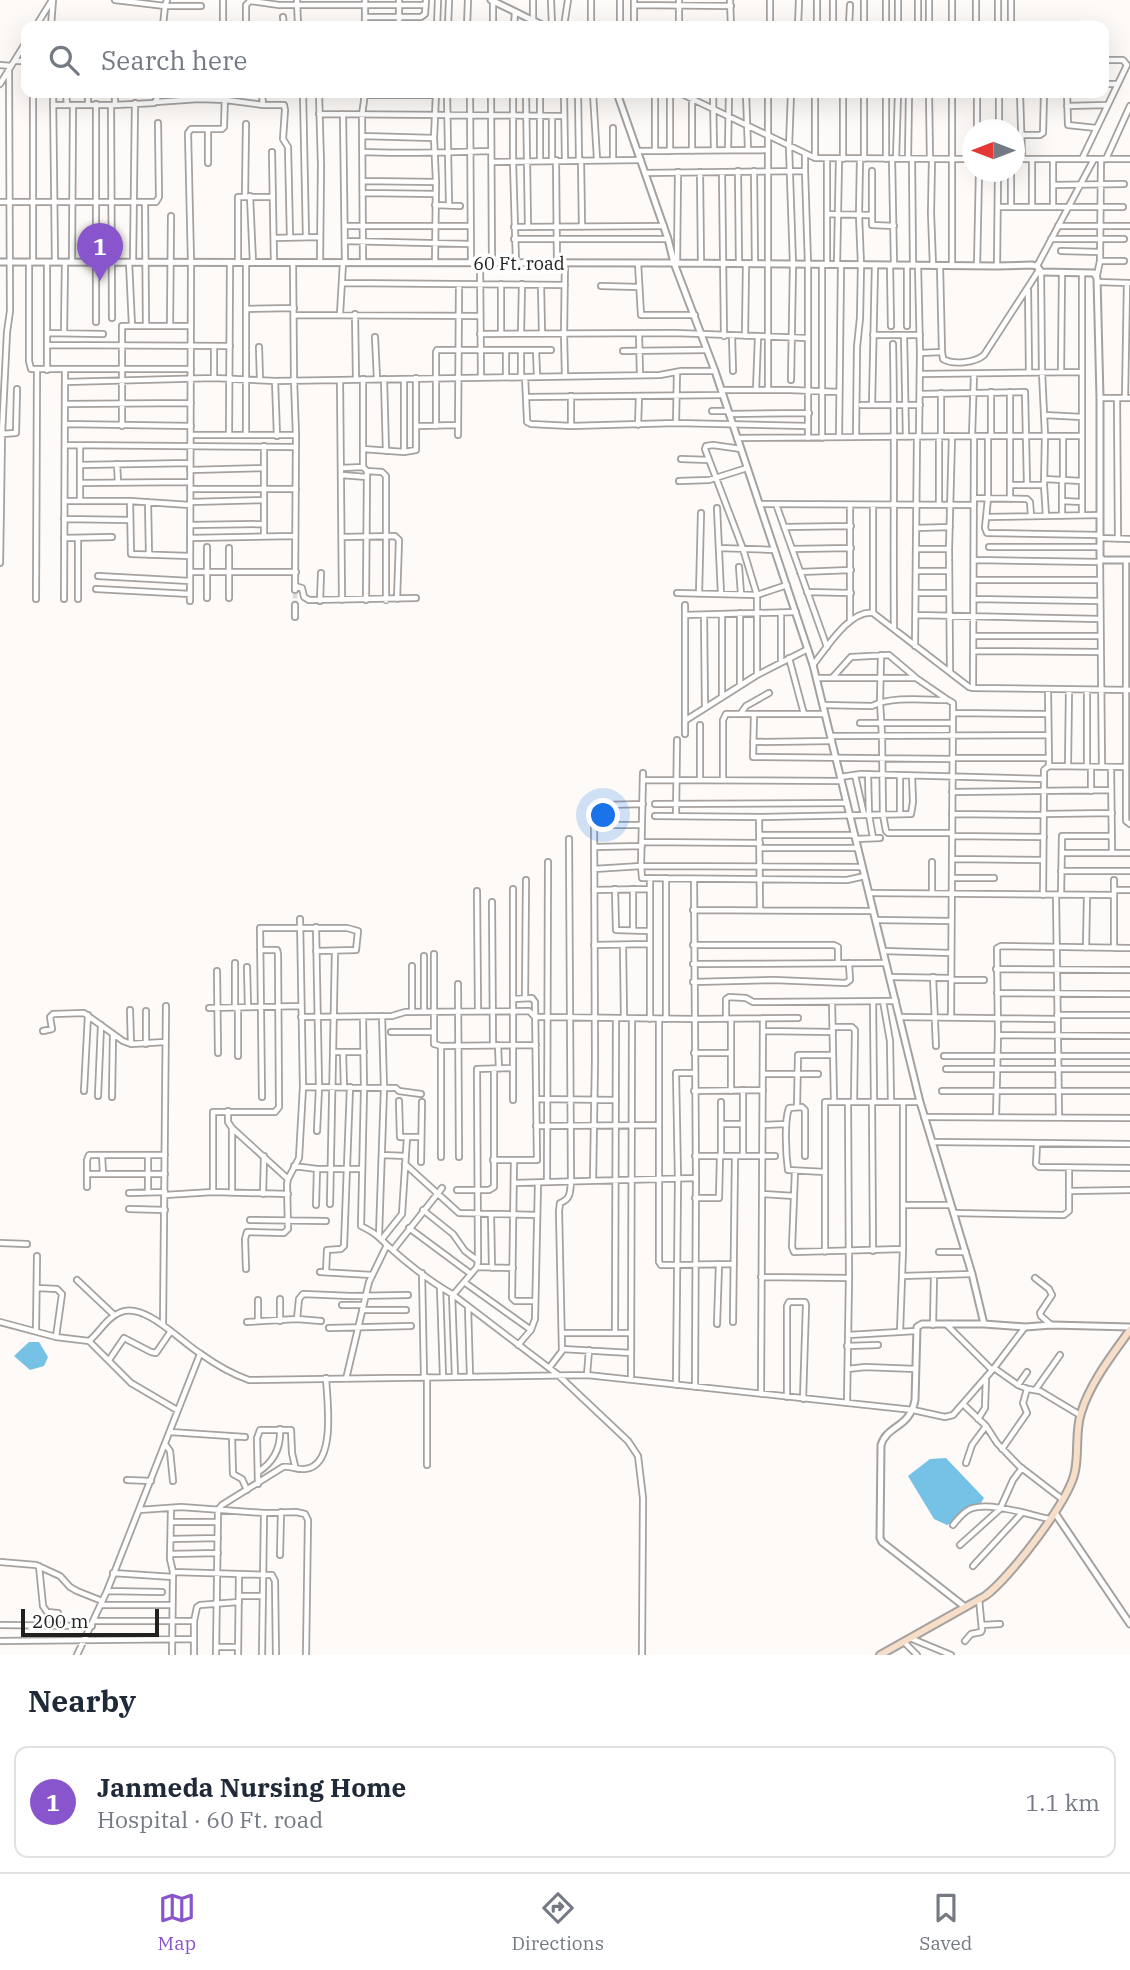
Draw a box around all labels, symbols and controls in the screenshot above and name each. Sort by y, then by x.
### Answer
search box [21,21,1109,98]
icon: search [45,41,83,79]
text: Search here [101,43,247,77]
north arrow [962,119,1025,182]
pin: 1 [77,223,123,281]
street label: 60 Ft. road [473,252,565,275]
your location [586,798,620,832]
scale bar [21,1606,159,1638]
text: 200 m [32,1609,89,1633]
text: Nearby [28,1681,136,1720]
text: Janmeda Nursing Home [97,1770,406,1804]
text: 1 [46,1787,60,1817]
text: 1.1 km [1026,1787,1100,1817]
text: Hospital · 60 Ft. road [97,1804,323,1834]
tab: Map [158,1889,196,1955]
tab: Directions [511,1889,604,1955]
tab: Saved [919,1889,972,1955]

